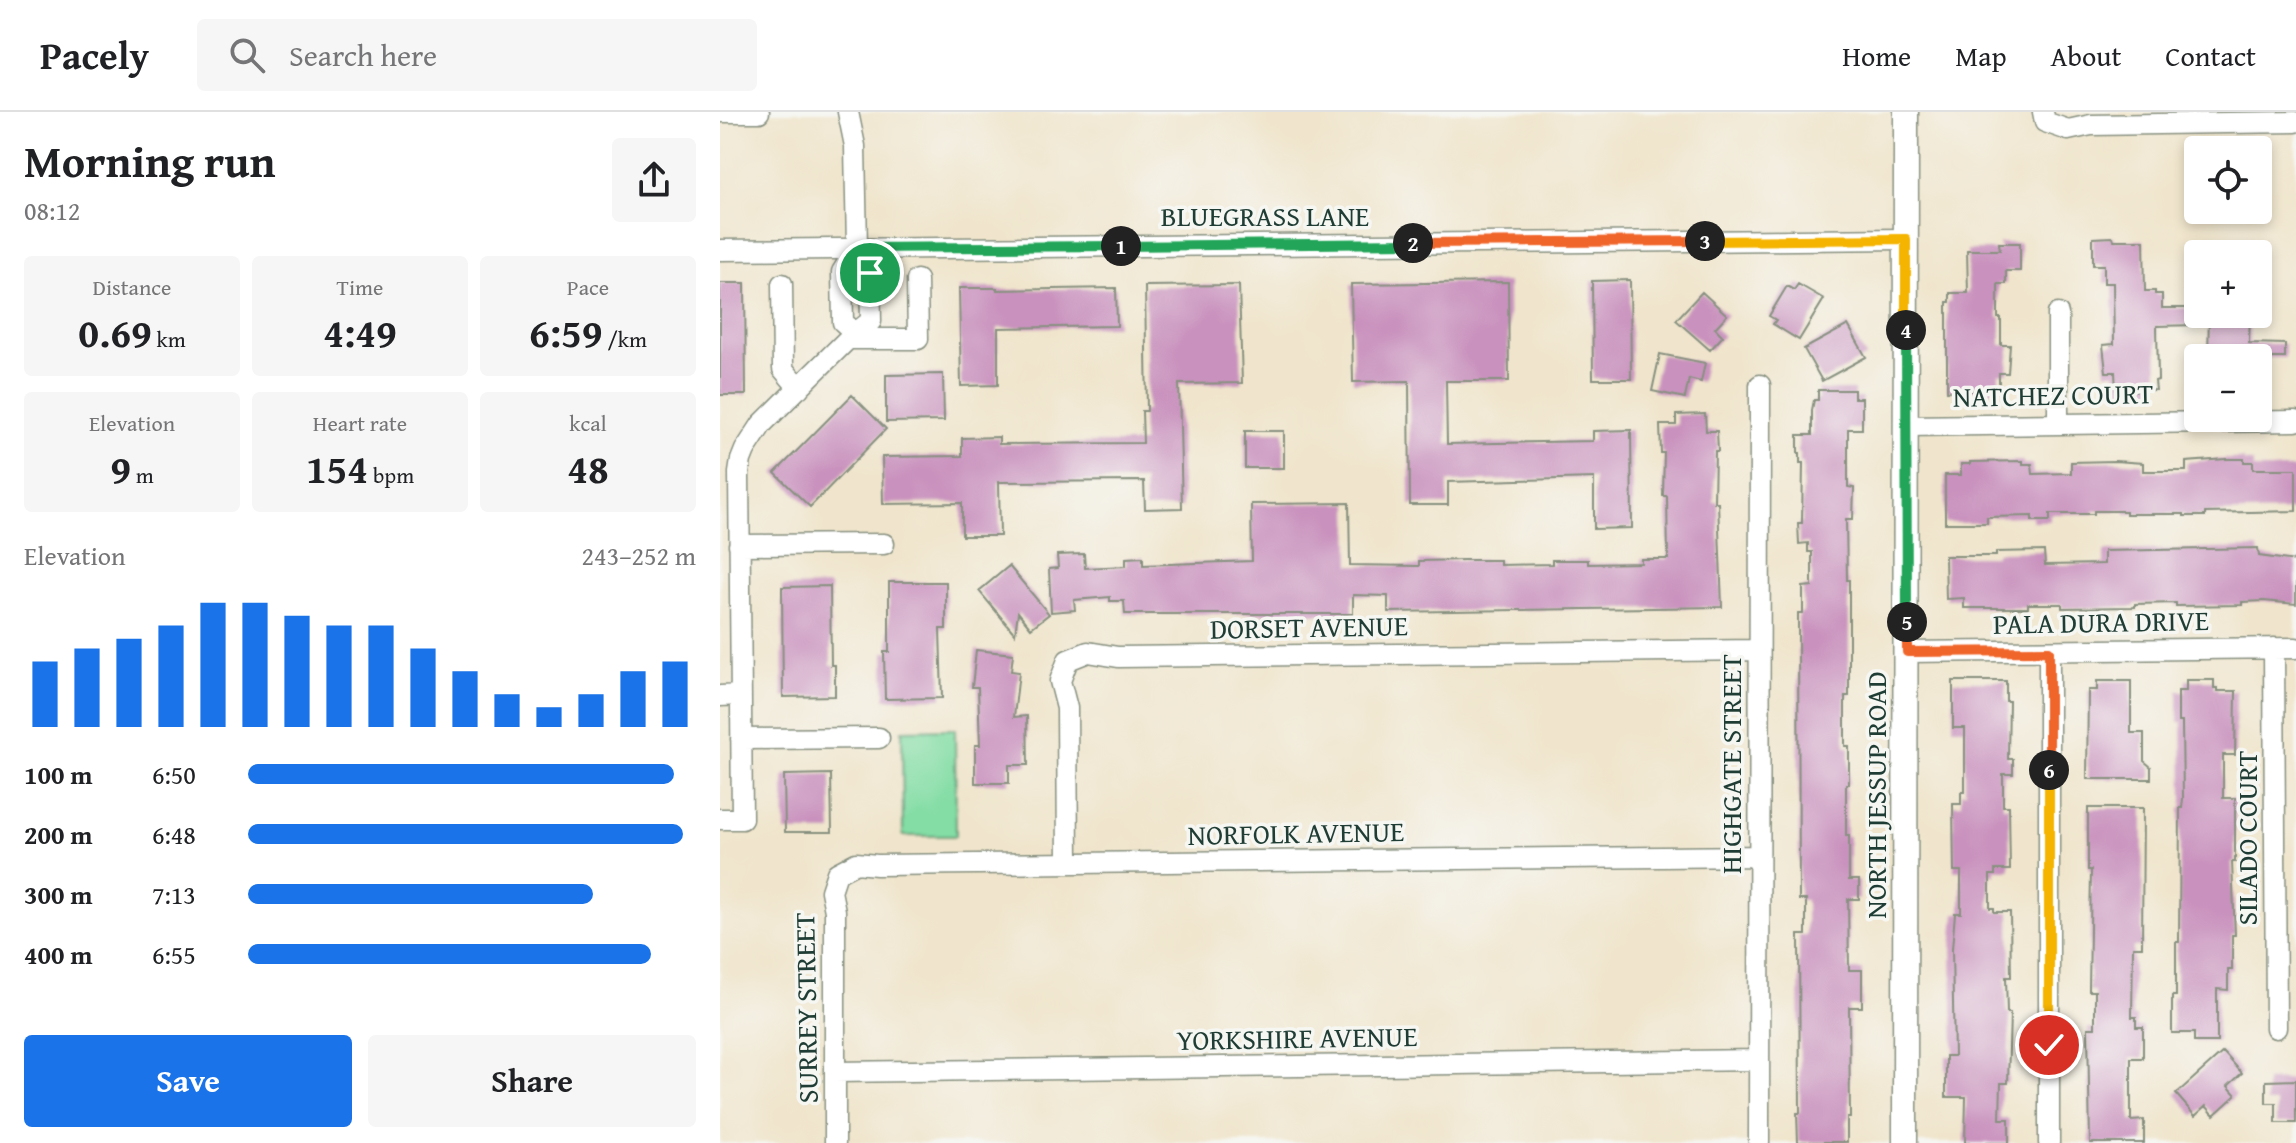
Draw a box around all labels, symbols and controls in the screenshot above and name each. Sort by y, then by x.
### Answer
search box [197,19,757,91]
text: Pacely [40,27,149,83]
icon: search [225,33,269,77]
text: Search here [289,33,437,77]
text: Home [1842,35,1911,76]
text: Map [1955,35,2007,76]
text: About [2051,35,2121,76]
text: Contact [2165,35,2256,76]
text: Morning run [24,129,275,193]
map controls [2184,136,2272,432]
button: locate [2184,136,2272,224]
button: share [612,138,696,222]
text: 08:12 [24,191,80,230]
street label: BLUEGRASS LANE [1161,195,1369,236]
pin: 3 [1685,221,1725,261]
pin: 2 [1393,223,1433,263]
text: 3 [1699,225,1711,257]
pin: 1 [1101,226,1141,266]
text: 2 [1407,227,1419,259]
text: 1 [1115,230,1127,262]
pin [836,239,904,307]
button: + [2184,240,2272,328]
icon: arrive [848,251,892,295]
text: Distance [93,271,171,303]
text: Time [337,271,383,303]
text: Pace [567,271,609,303]
text: 0.69 [78,303,152,362]
text: 4:49 [323,303,397,362]
text: 6:59 [529,303,603,362]
pin: 4 [1886,310,1926,350]
text: 4 [1900,314,1912,346]
text: km [152,323,186,355]
text: /km [603,323,647,355]
button: − [2184,344,2272,432]
street label: NATCHEZ COURT [1952,372,2154,417]
text: Elevation [89,407,175,439]
text: Heart rate [313,407,407,439]
text: kcal [569,407,607,439]
text: 9 [110,439,131,498]
text: 154 [306,439,368,498]
text: 48 [567,439,609,498]
text: m [131,459,154,491]
text: bpm [368,459,414,491]
text: Elevation [24,536,126,575]
text: 243–252 m [582,536,696,575]
street label: PALA DURA DRIVE [1993,599,2209,644]
pin: 5 [1887,602,1927,642]
street label: DORSET AVENUE [1210,604,1408,649]
text: 5 [1901,606,1913,638]
street label: HIGHGATE STREET [1710,654,1751,874]
street label: NORTH JESSUP ROAD [1855,671,1896,919]
pin: 6 [2029,750,2069,790]
street label: SILADO COURT [2226,750,2267,926]
text: 6 [2043,754,2055,786]
text: 100 m [24,755,92,794]
text: 6:50 [152,755,196,794]
street label: NORFOLK AVENUE [1187,810,1405,855]
text: 200 m [24,815,92,854]
text: 6:48 [152,815,196,854]
text: 300 m [24,875,92,914]
text: 7:13 [152,875,196,914]
street label: SURREY STREET [783,912,828,1104]
text: 400 m [24,935,92,974]
text: 6:55 [152,935,196,974]
pin [2015,1011,2083,1079]
street label: YORKSHIRE AVENUE [1176,1015,1418,1060]
icon: check [2027,1023,2071,1067]
button: Save [24,1035,352,1127]
button: Share [368,1035,696,1127]

